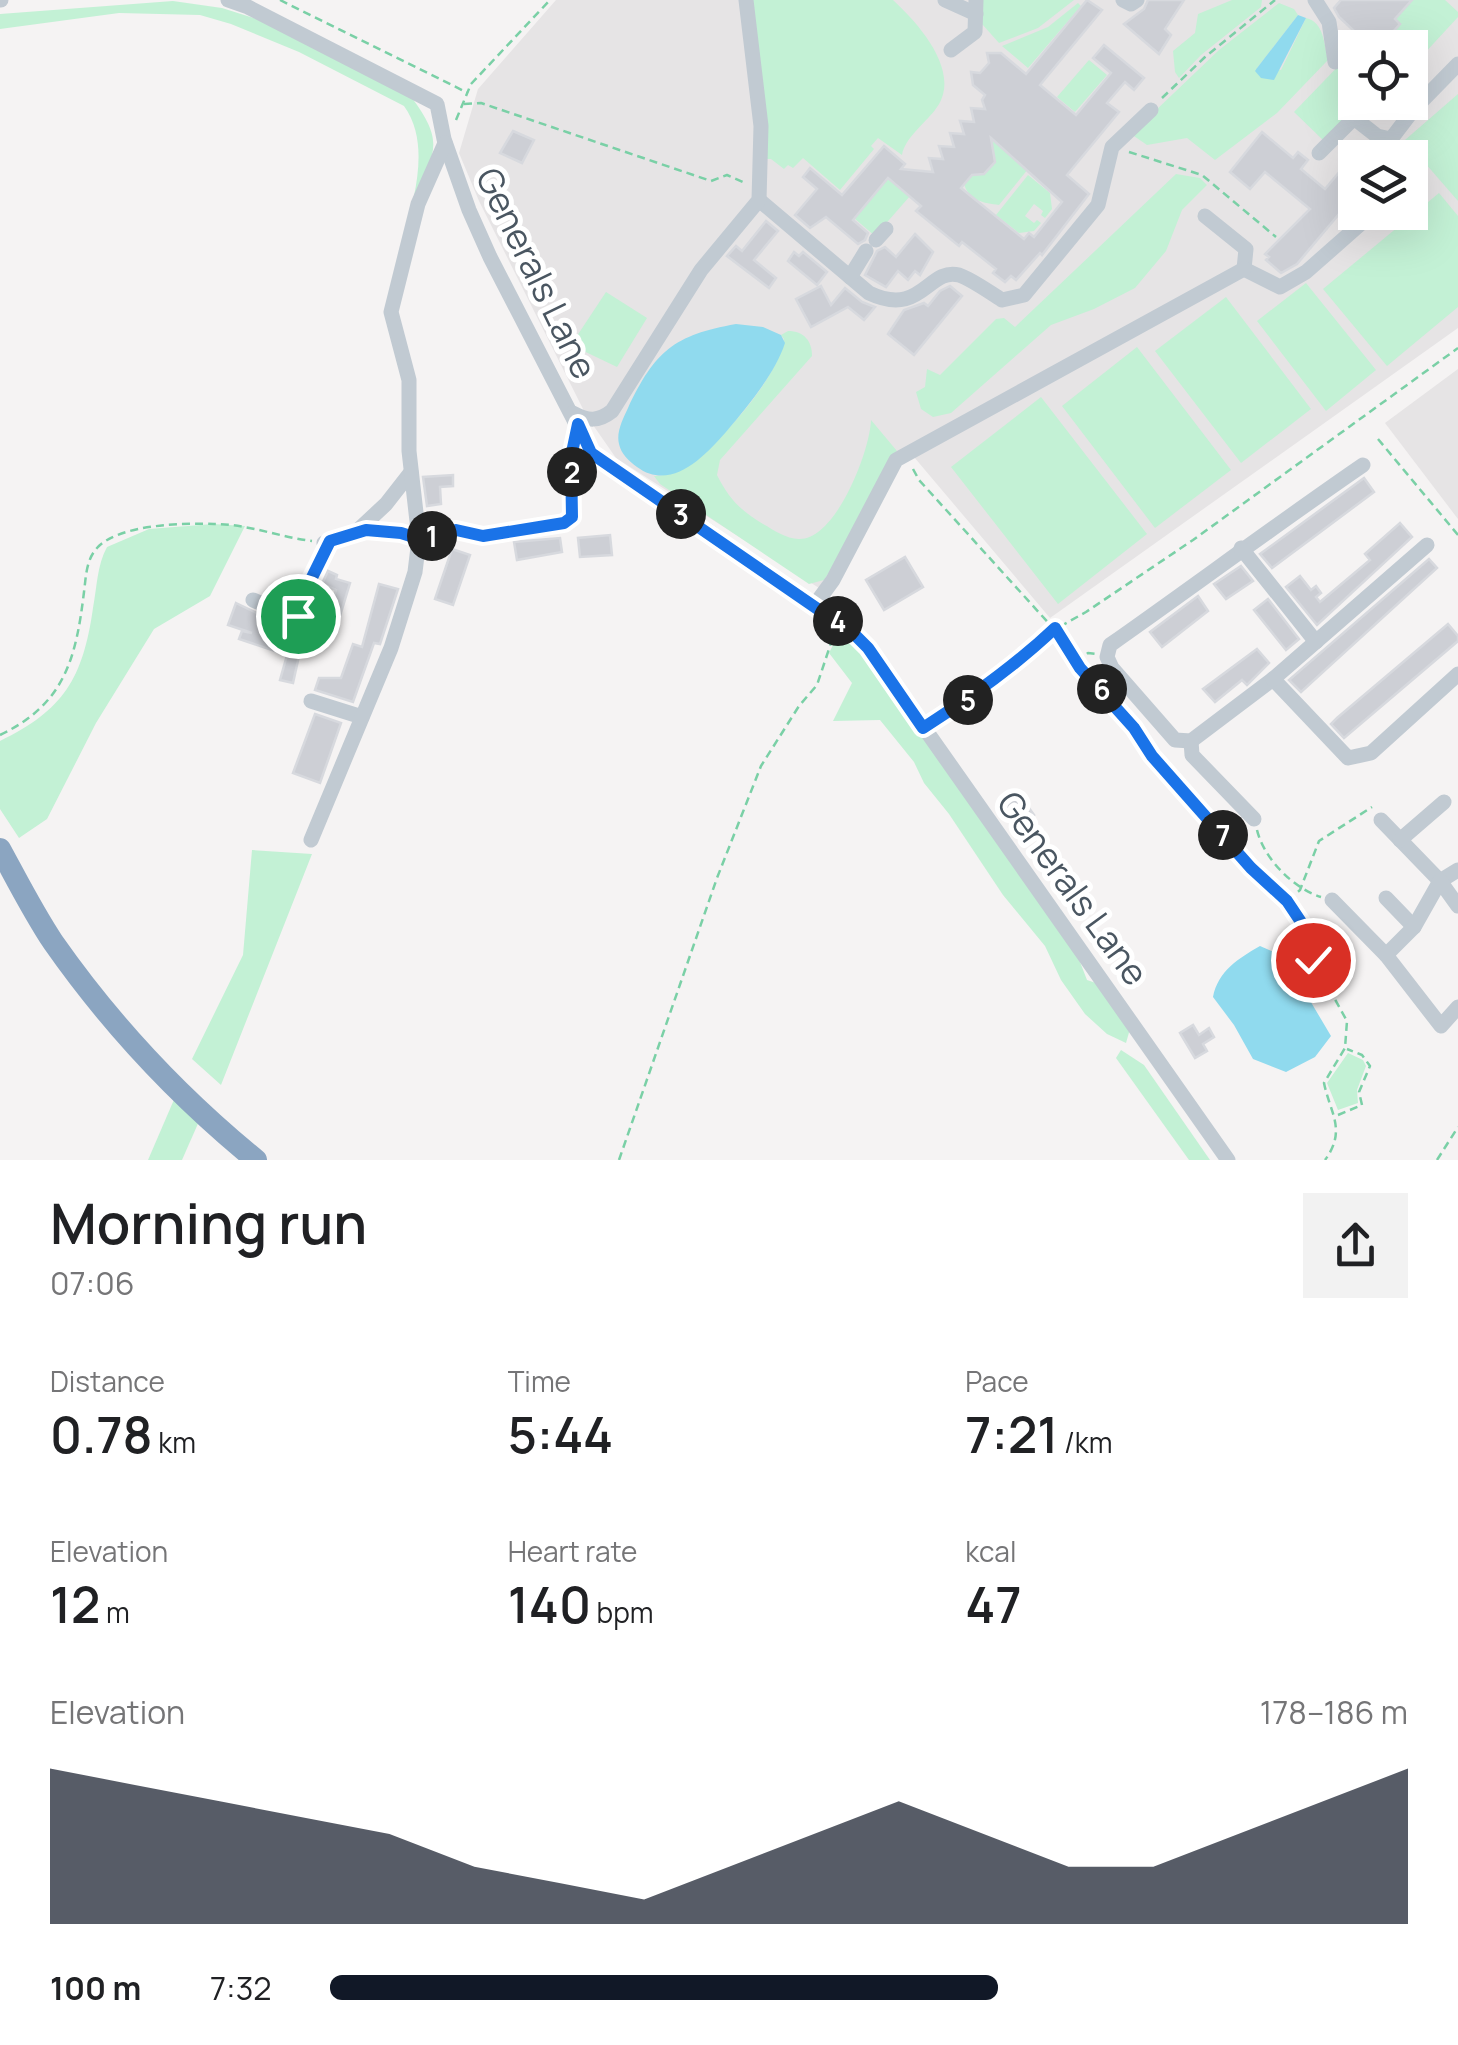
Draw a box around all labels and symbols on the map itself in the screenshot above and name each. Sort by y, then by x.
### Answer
street label: Generals Lane [465,160,609,386]
pin: 2 [547,447,597,497]
pin: 3 [656,489,706,539]
pin: 1 [407,511,457,561]
pin [256,574,341,659]
pin: 4 [813,596,863,646]
pin: 6 [1077,664,1127,714]
pin: 5 [943,675,993,725]
street label: Generals Lane [986,781,1160,995]
pin: 7 [1198,810,1248,860]
pin [1271,918,1356,1003]

